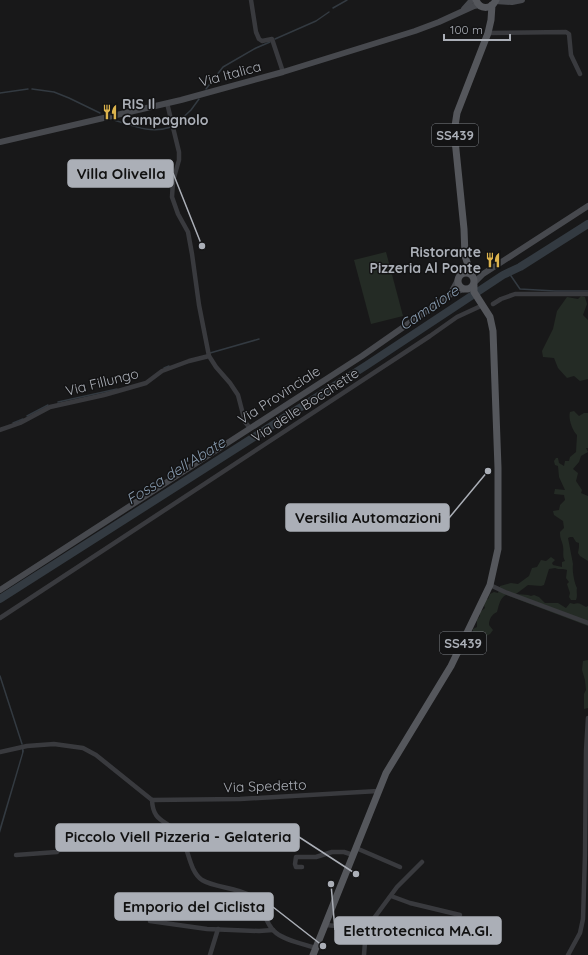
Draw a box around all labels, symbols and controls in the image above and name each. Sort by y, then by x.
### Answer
scale bar [444,16,510,42]
text: 100 m [450,22,483,37]
street label: Via Italica [197,57,263,91]
place label: RIS Il Campagnolo [122,95,209,129]
restaurant icon: RIS Il Campagnolo [101,103,119,121]
road number: SS439 [432,124,478,146]
callout: Villa Olivella [68,160,173,187]
text: Villa Olivella [76,164,166,183]
place label: Ristorante Pizzeria Al Ponte [370,243,481,277]
restaurant icon: Ristorante Pizzeria Al Ponte [484,251,502,269]
water label: Camaiore [395,280,463,334]
street label: Via Provinciale [234,362,324,428]
street label: Via Fillungo [63,364,141,400]
street label: Via delle Bocchette [248,364,362,446]
water label: Fossa dell'Abate [123,432,229,509]
callout: Versilia Automazioni [286,504,449,531]
text: Versilia Automazioni [295,508,441,527]
road number: SS439 [440,632,486,654]
street label: Via Spedetto [223,776,307,796]
callout: Piccolo Viell Pizzeria - Gelateria [56,824,299,851]
text: Piccolo Viell Pizzeria - Gelateria [65,827,291,846]
callout: Emporio del Ciclista [115,893,273,920]
text: Emporio del Ciclista [123,897,265,916]
callout: Elettrotecnica MA.GI. [335,917,501,944]
text: Elettrotecnica MA.GI. [343,921,493,940]

